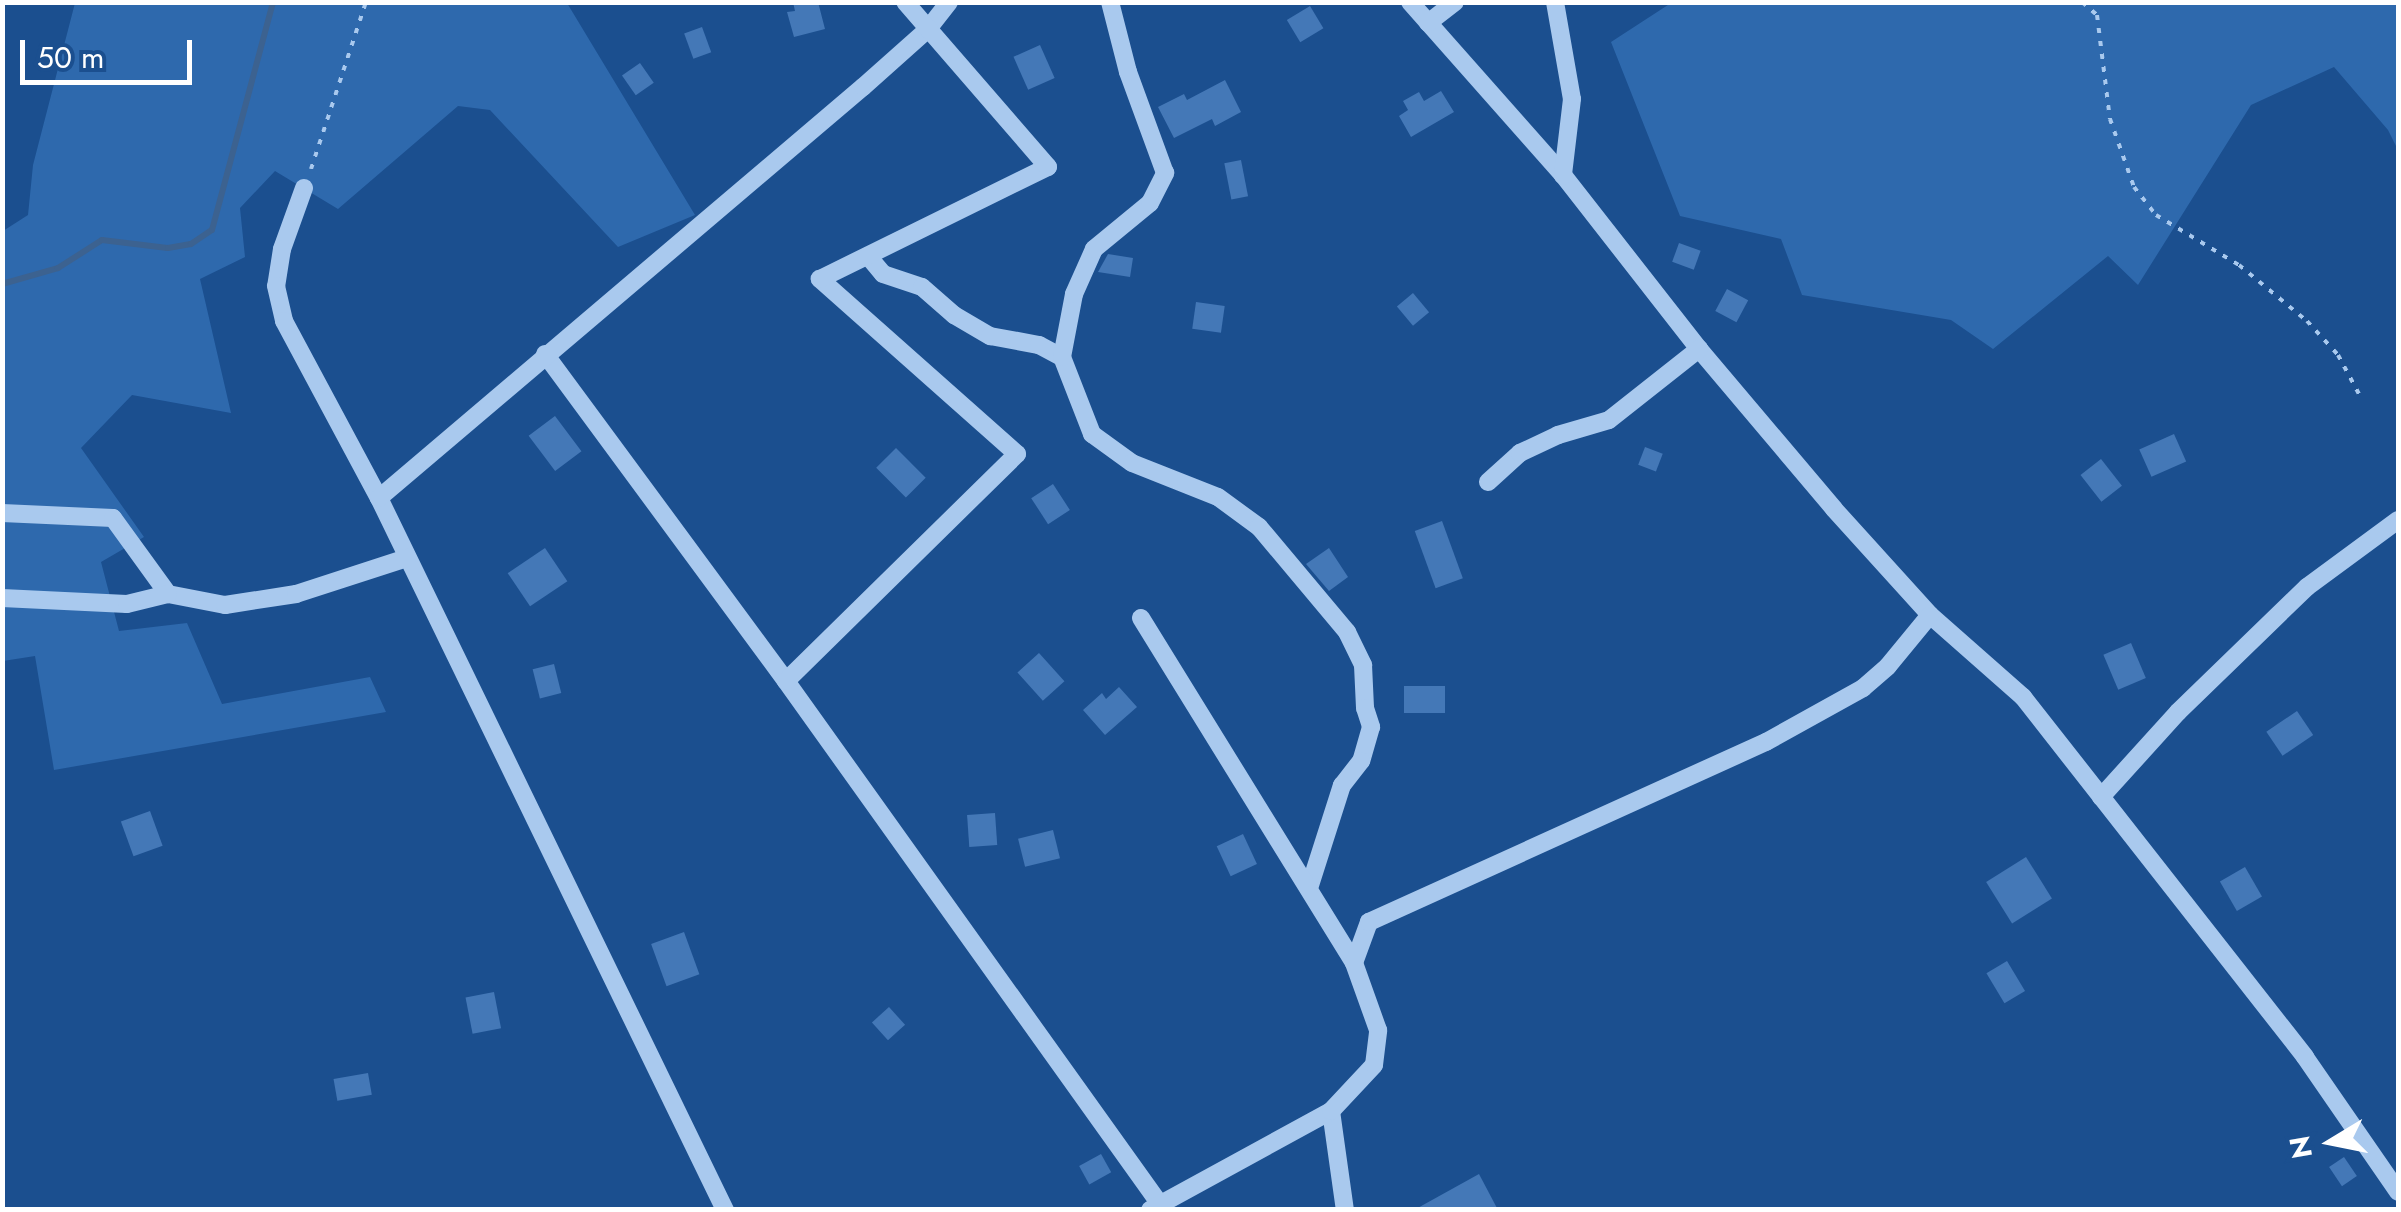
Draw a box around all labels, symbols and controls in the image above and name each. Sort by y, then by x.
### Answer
scale bar [25,20,198,82]
text: 50 m [37,36,104,79]
north arrow [2281,1092,2381,1192]
text: N [2279,1133,2323,1162]

